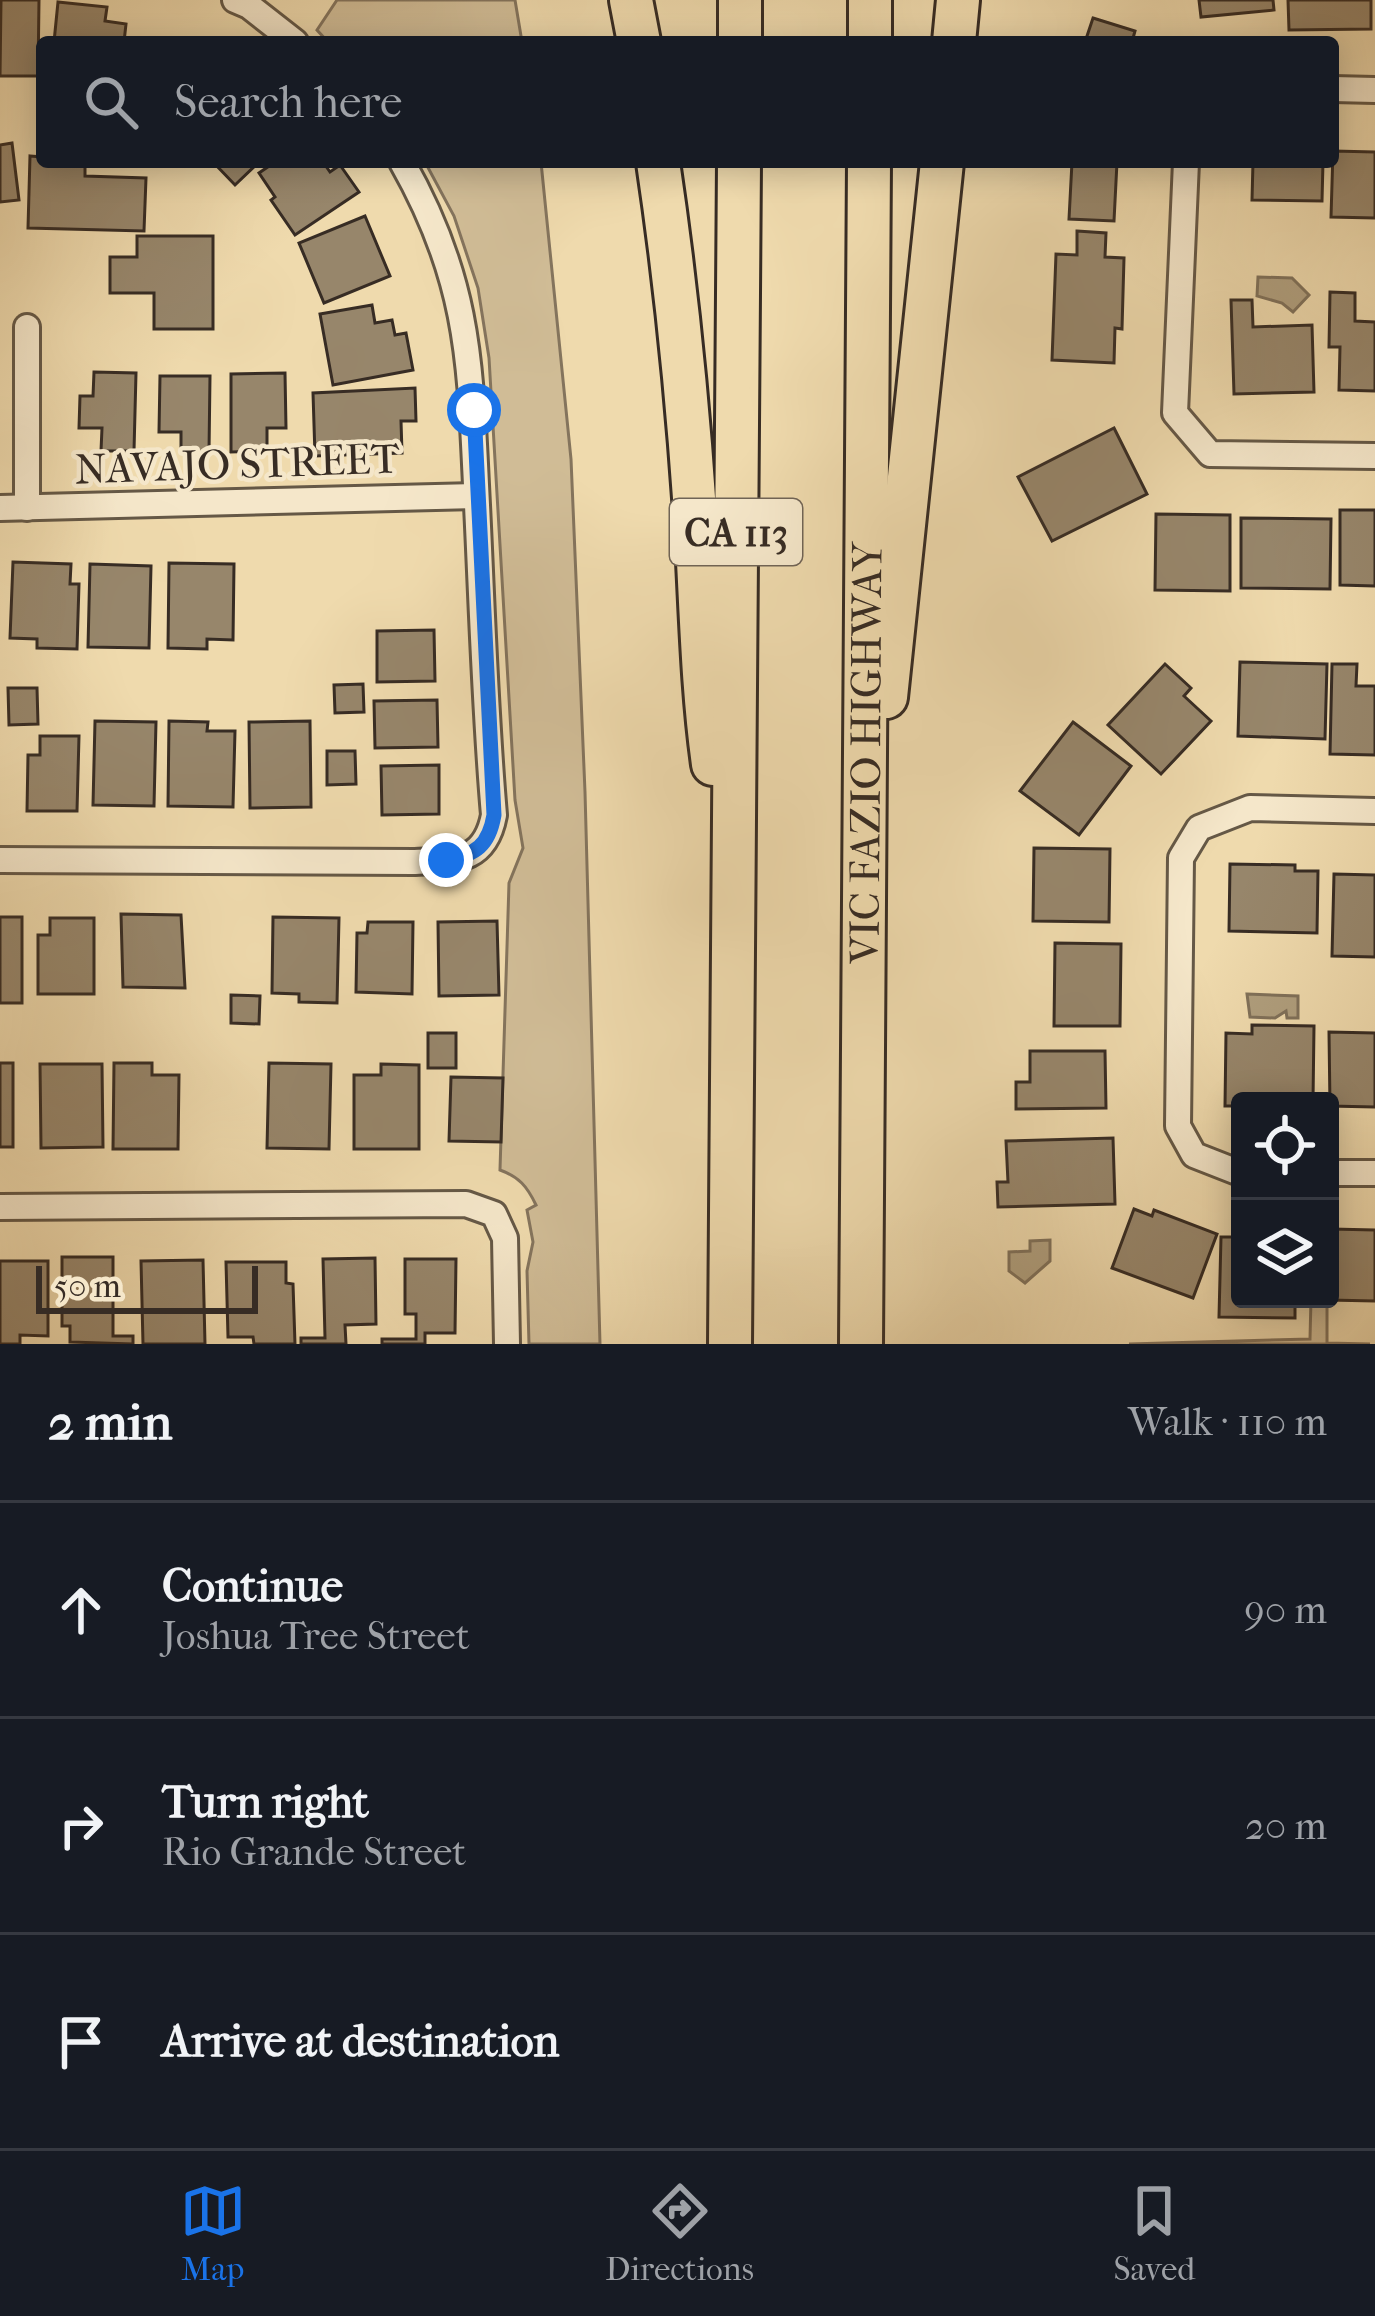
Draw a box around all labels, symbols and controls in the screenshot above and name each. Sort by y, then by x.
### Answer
search box [36,36,1339,168]
icon: search [78,69,144,135]
text: Search here [174,76,402,129]
route start [447,383,501,437]
street label: NAVAJO STREET [74,434,401,495]
road number: CA 113 [670,499,802,565]
street label: VIC FAZIO HIGHWAY [841,541,892,965]
route end [419,833,473,887]
map controls [1231,1092,1339,1308]
button: locate [1231,1092,1339,1200]
button: layers [1231,1200,1339,1308]
scale bar [36,1260,258,1313]
text: 50 m [54,1267,121,1306]
text: 2 min [48,1392,172,1452]
text: Walk · 110 m [1128,1399,1327,1445]
text: Continue [162,1560,343,1613]
icon: ahead [48,1577,114,1643]
text: 90 m [1244,1587,1327,1633]
text: Joshua Tree Street [162,1613,470,1659]
text: Turn right [162,1776,369,1829]
icon: right [48,1793,114,1859]
text: 20 m [1245,1803,1327,1849]
text: Rio Grande Street [162,1829,466,1875]
icon: arrive [48,2009,114,2075]
text: Arrive at destination [162,2015,559,2068]
tab: Map [180,2178,246,2289]
tab: Directions [605,2178,754,2289]
tab: Saved [1113,2178,1195,2289]

